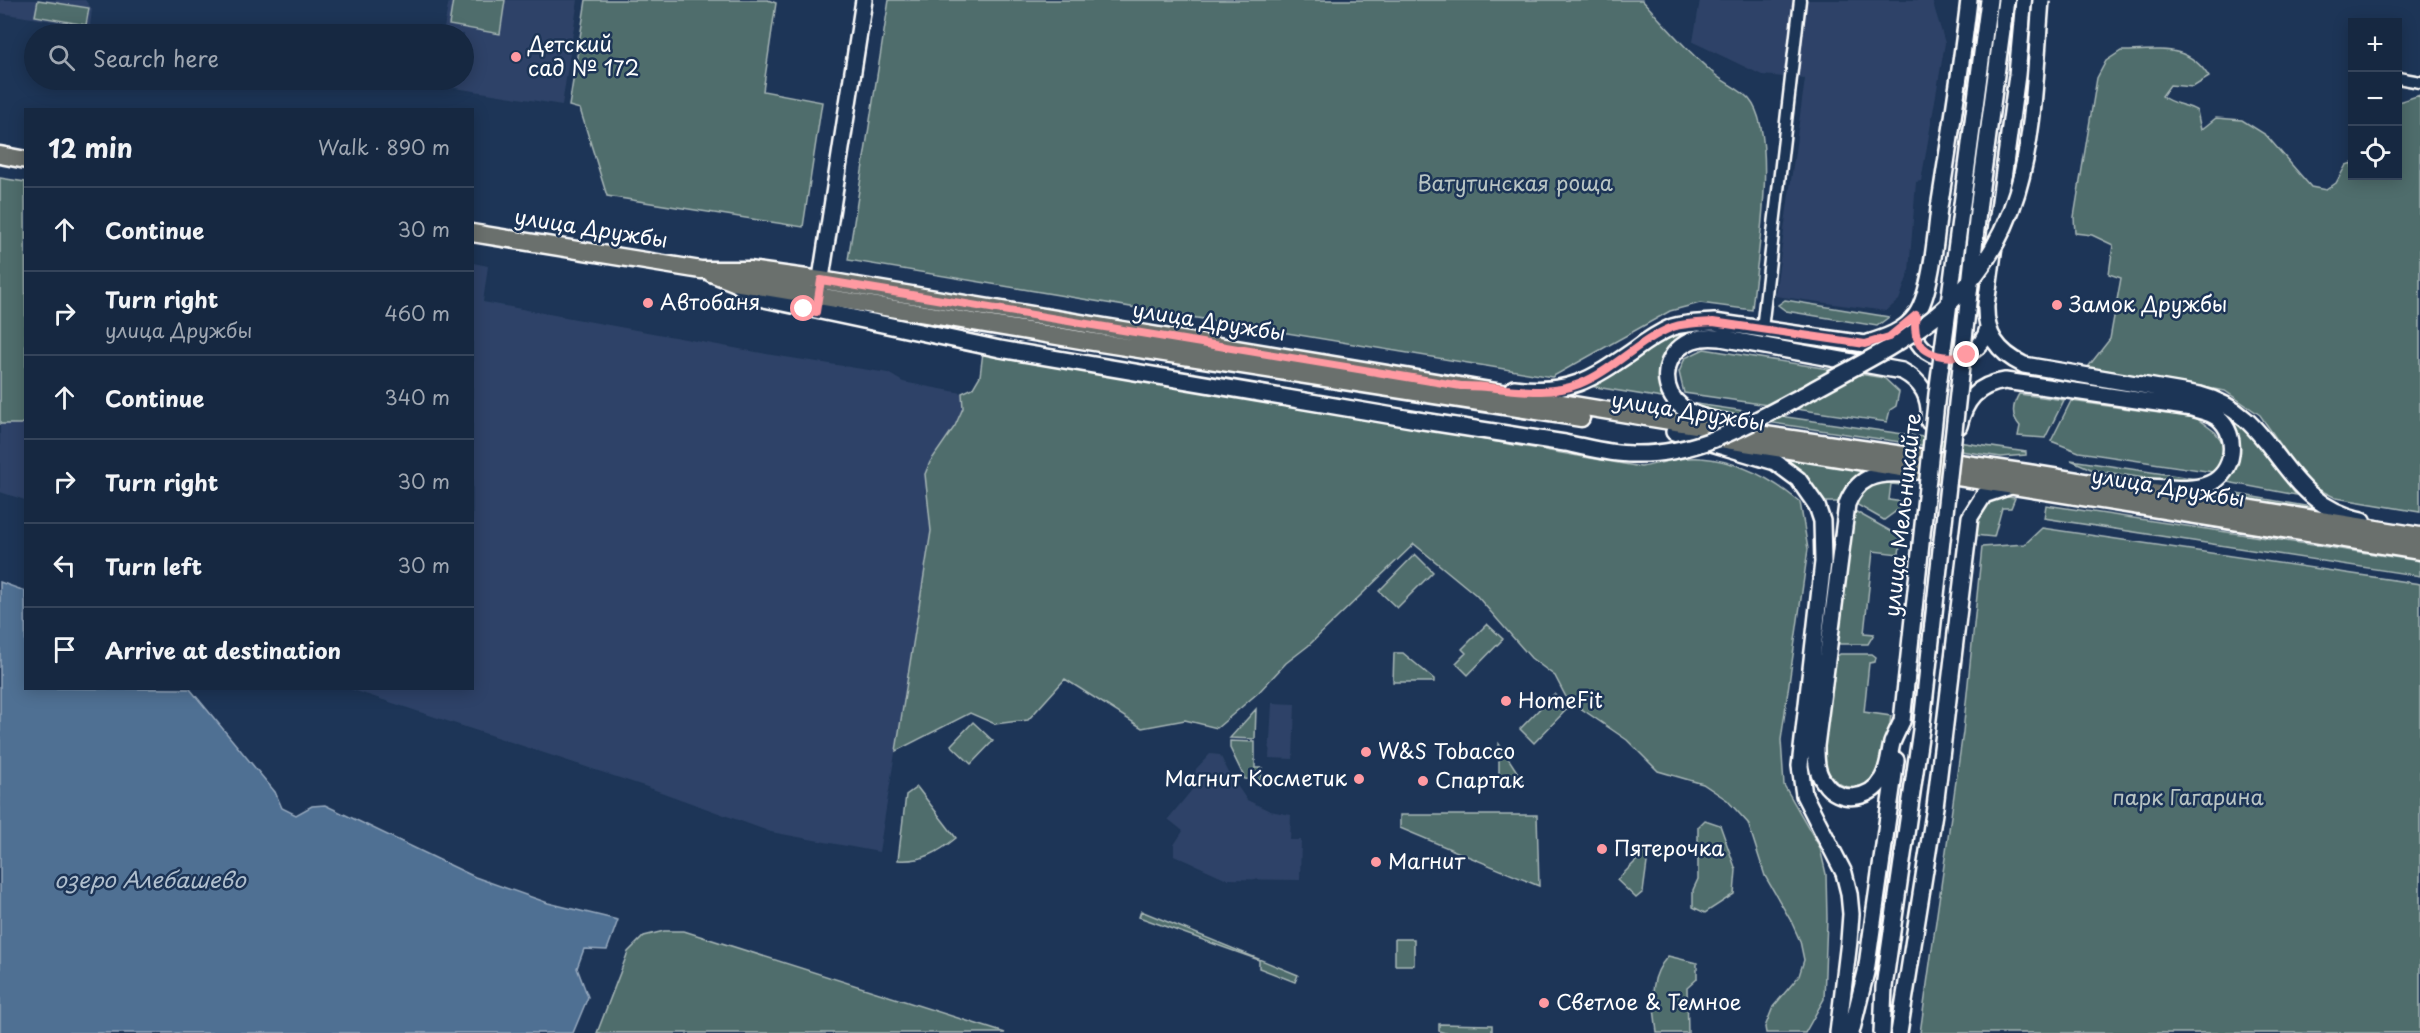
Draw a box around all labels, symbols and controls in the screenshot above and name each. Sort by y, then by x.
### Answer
map controls [2348,18,2402,180]
button: + [2348,18,2402,72]
search box [24,24,474,90]
place label: Детский сад № 172 [527,27,639,83]
icon: search [45,41,78,74]
text: Search here [93,41,219,74]
marker: Детский сад № 172 [509,50,523,64]
button: − [2348,72,2402,126]
button: locate [2348,126,2402,180]
text: 12 min [48,128,133,167]
text: Walk · 890 m [318,132,450,162]
park label: Ватутинская роща [1417,166,1613,198]
street label: улица Дружбы [513,199,670,255]
icon: ahead [48,213,81,246]
text: Continue [105,213,204,246]
text: 30 m [397,214,450,244]
text: Turn right [105,282,218,315]
place label: Автобаня [660,285,760,317]
place label: Замок Дружбы [2069,287,2227,319]
street label: улица Дружбы [1131,292,1288,348]
route start [790,295,816,321]
marker: Автобаня [641,296,655,310]
icon: right [48,297,81,330]
text: 460 m [384,298,450,328]
marker: Замок Дружбы [2050,298,2064,312]
text: улица Дружбы [105,315,252,345]
route end [1953,341,1979,367]
icon: ahead [48,381,81,414]
text: Continue [105,381,204,414]
text: 340 m [385,382,450,412]
street label: улица Дружбы [1610,382,1767,438]
street label: улица Мельникайте [1874,411,1928,618]
street label: улица Дружбы [2090,458,2247,514]
icon: right [48,465,81,498]
text: Turn right [105,465,218,498]
text: 30 m [397,466,450,496]
icon: left [48,549,81,582]
text: Turn left [105,549,202,582]
text: 30 m [397,550,450,580]
icon: arrive [48,633,81,666]
text: Arrive at destination [105,633,341,666]
place label: HomeFit [1518,683,1603,715]
marker: HomeFit [1499,694,1513,708]
place label: W&S Tobacco [1378,734,1515,766]
marker: W&S Tobacco [1359,745,1373,759]
place label: Магнит Косметик [1165,761,1348,793]
place label: Спартак [1435,763,1524,795]
marker: Магнит Косметик [1352,772,1366,786]
marker: Спартак [1416,774,1430,788]
park label: парк Гагарина [2112,780,2265,812]
place label: Пятерочка [1614,831,1725,863]
marker: Пятерочка [1595,842,1609,856]
place label: Магнит [1388,844,1465,876]
marker: Магнит [1369,855,1383,869]
water label: озеро Алебашево [54,862,247,895]
place label: Светлое & Темное [1556,985,1742,1017]
marker: Светлое & Темное [1537,996,1551,1010]

